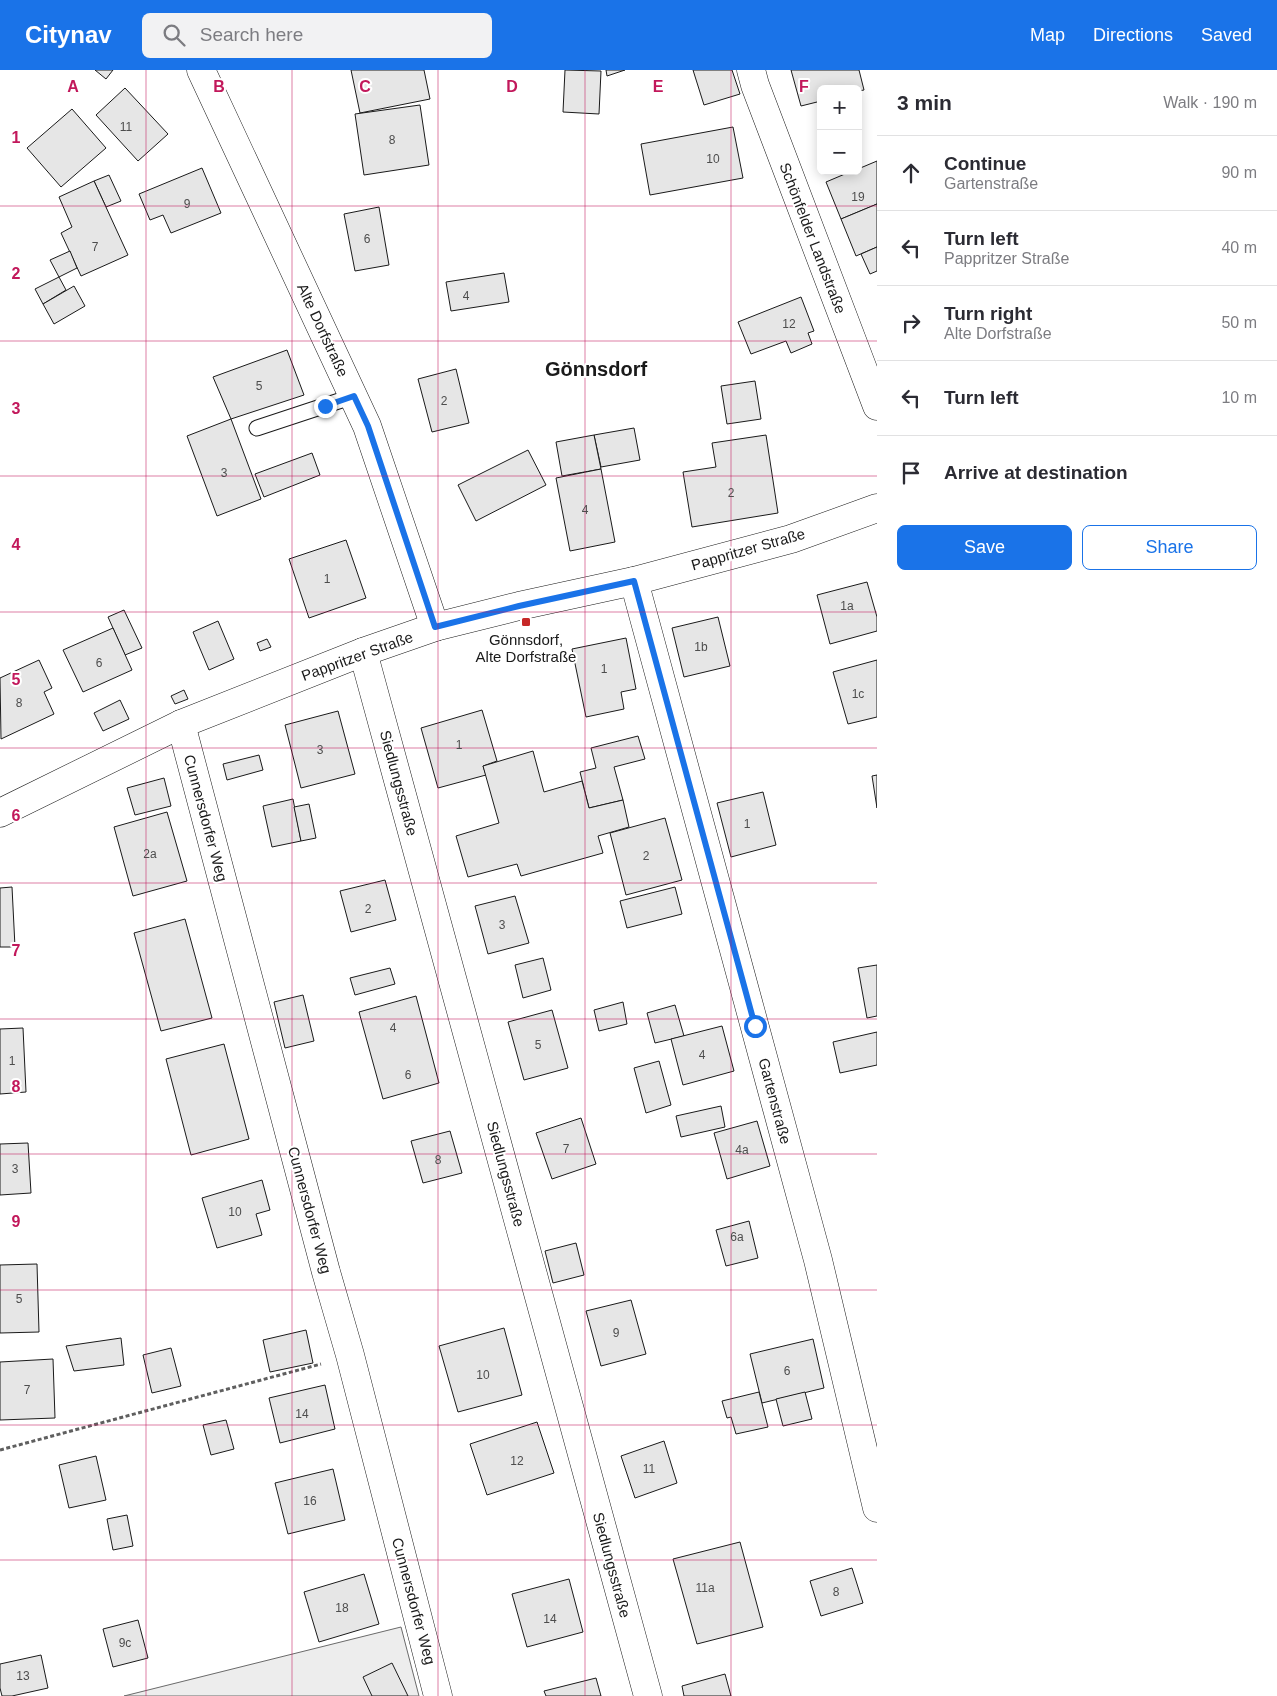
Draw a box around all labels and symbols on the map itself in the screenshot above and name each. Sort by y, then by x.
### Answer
text: A [67,78,79,95]
text: B [213,78,225,95]
text: C [359,78,371,95]
text: D [506,78,518,95]
text: E [653,78,664,95]
text: F [799,78,809,95]
house number: 11 [120,120,133,134]
text: 1 [12,129,21,146]
house number: 8 [389,133,396,147]
house number: 10 [706,152,720,166]
street label: Schönfelder Landstraße [776,160,850,316]
house number: 19 [851,190,865,204]
house number: 9 [184,197,191,211]
house number: 6 [364,232,371,246]
house number: 7 [92,240,99,254]
text: 2 [12,265,21,282]
street label: Alte Dorfstraße [294,281,352,379]
house number: 4 [463,289,470,303]
house number: 12 [782,317,796,331]
district label: Gönnsdorf [545,358,647,380]
house number: 5 [256,379,263,393]
house number: 2 [441,394,448,408]
route end [314,395,337,418]
text: 3 [12,400,21,417]
house number: 3 [221,466,228,480]
house number: 2 [728,486,735,500]
house number: 4 [582,503,589,517]
street label: Pappritzer Straße [689,525,807,573]
text: 4 [12,536,21,553]
house number: 1 [324,572,331,586]
house number: 1a [840,599,854,613]
marker: Gönnsdorf, Alte Dorfstraße [520,616,532,628]
street label: Pappritzer Straße [299,628,415,684]
place label: Gönnsdorf, Alte Dorfstraße [476,631,576,665]
house number: 1b [694,640,708,654]
house number: 6 [96,656,103,670]
house number: 1 [601,662,608,676]
text: 5 [12,671,21,688]
house number: 1c [852,687,864,701]
house number: 8 [16,696,23,710]
street label: Siedlungsstraße [377,728,421,838]
house number: 1 [456,738,463,752]
house number: 3 [317,743,324,757]
street label: Cunnersdorfer Weg [181,753,231,883]
text: 6 [12,807,21,824]
house number: 1 [744,817,751,831]
house number: 2a [143,847,157,861]
house number: 2 [643,849,650,863]
house number: 2 [365,902,372,916]
house number: 3 [499,918,506,932]
text: 7 [12,942,21,959]
route start [744,1015,767,1038]
house number: 4 [390,1021,397,1035]
house number: 5 [535,1038,542,1052]
house number: 4 [699,1048,706,1062]
house number: 1 [9,1054,16,1068]
street label: Gartenstraße [755,1056,795,1146]
house number: 6 [405,1068,412,1082]
text: 8 [12,1078,21,1095]
street label: Siedlungsstraße [484,1119,528,1229]
house number: 7 [563,1142,570,1156]
house number: 4a [735,1143,749,1157]
street label: Cunnersdorfer Weg [285,1145,335,1275]
house number: 8 [435,1153,442,1167]
house number: 3 [12,1162,19,1176]
house number: 10 [228,1205,242,1219]
text: 9 [12,1213,21,1230]
house number: 6a [730,1230,744,1244]
house number: 5 [16,1292,23,1306]
house number: 9 [613,1326,620,1340]
house number: 6 [784,1364,791,1378]
house number: 10 [476,1368,490,1382]
house number: 7 [24,1383,31,1397]
house number: 14 [295,1407,309,1421]
house number: 12 [510,1454,524,1468]
house number: 11 [643,1462,656,1476]
house number: 16 [303,1494,317,1508]
street label: Siedlungsstraße [590,1510,634,1620]
street label: Cunnersdorfer Weg [389,1536,439,1666]
house number: 11a [695,1581,715,1595]
house number: 8 [833,1585,840,1599]
house number: 18 [335,1601,349,1615]
house number: 14 [543,1612,557,1626]
house number: 9c [119,1636,131,1650]
house number: 13 [16,1669,30,1683]

